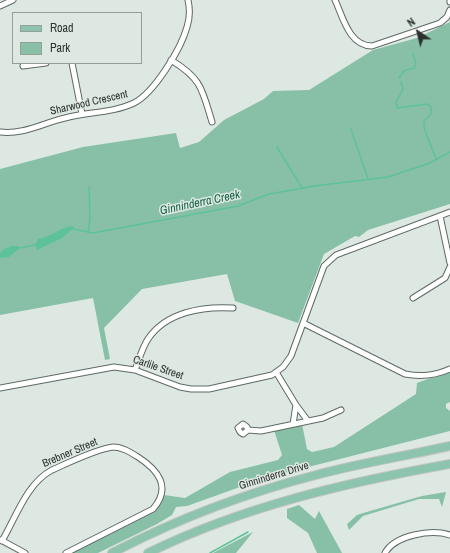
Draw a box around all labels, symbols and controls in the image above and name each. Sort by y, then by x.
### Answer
legend [12,12,142,64]
north arrow [398,12,438,52]
text: N [404,15,418,30]
text: Road [50,20,74,36]
text: Park [50,40,70,56]
street label: Sharwood Crescent [49,88,129,118]
water label: Ginninderra Creek [159,187,241,219]
street label: Carlile Street [131,353,185,383]
street label: Brebner Street [40,435,100,471]
street label: Ginninderra Drive [238,459,310,493]

